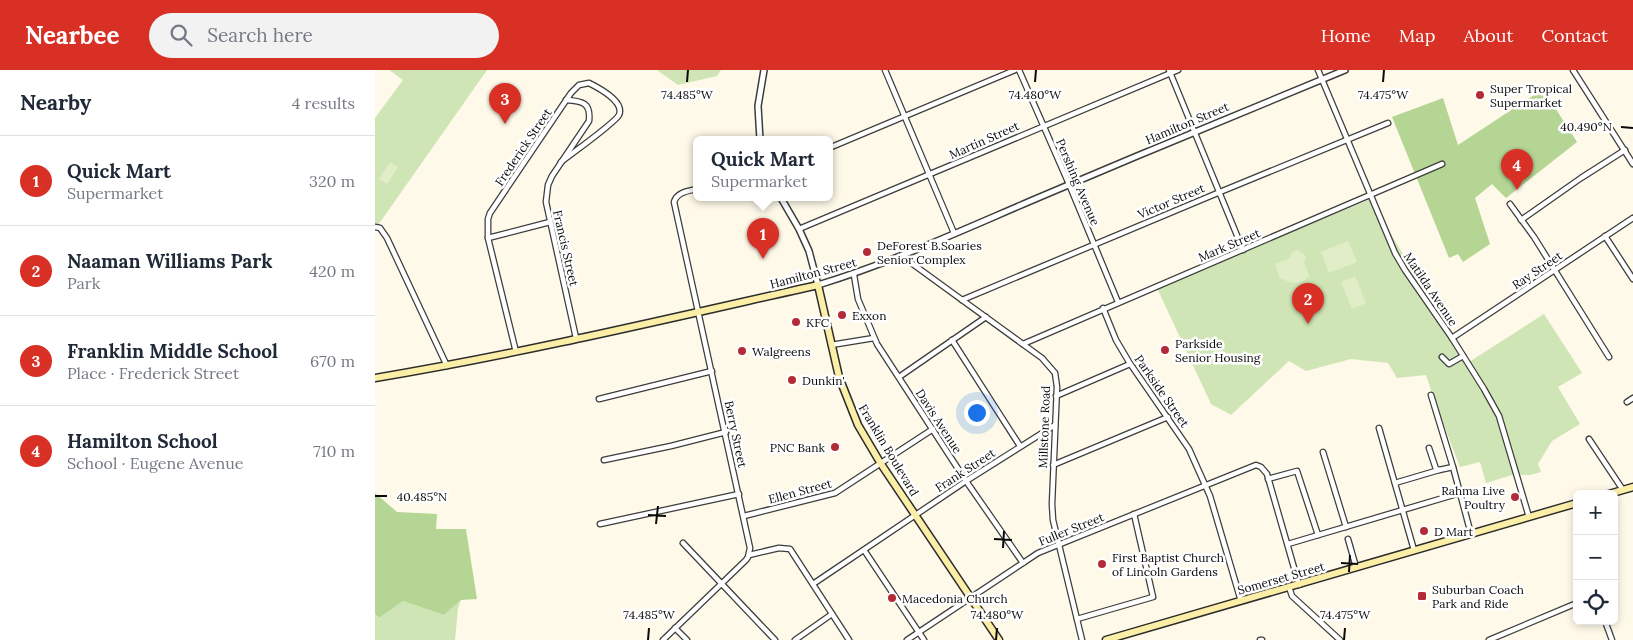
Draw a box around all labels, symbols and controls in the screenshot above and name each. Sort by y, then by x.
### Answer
search box [149,13,499,58]
text: Nearbee [25,20,119,51]
icon: search [167,21,195,49]
text: Search here [207,23,313,47]
text: Home [1321,24,1371,47]
text: Map [1399,24,1435,47]
text: About [1463,24,1513,47]
text: Contact [1541,24,1608,47]
place label: Super Tropical Supermarket [1490,81,1572,110]
pin: 3 [489,83,521,124]
text: 74.485°W [661,87,714,102]
text: 74.480°W [1009,87,1062,102]
text: 74.475°W [1358,87,1409,102]
text: Nearby [20,89,91,116]
marker: Super Tropical Supermarket [1474,89,1486,101]
text: 4 results [292,93,355,113]
street label: Hamilton Street [1143,99,1231,147]
street label: Frederick Street [492,105,555,189]
street label: Martin Street [947,118,1022,162]
text: 40.490°N [1560,119,1612,134]
popup [693,136,833,201]
street label: Pershing Avenue [1053,136,1103,228]
text: Quick Mart [711,147,815,171]
pin: 4 [1501,149,1533,190]
text: Quick Mart [67,159,171,183]
text: 1 [33,171,39,191]
text: 320 m [309,171,355,191]
text: Supermarket [711,171,807,191]
street label: Victor Street [1134,180,1207,222]
text: Supermarket [67,183,163,203]
street label: Francis Street [550,209,582,288]
pin: 1 [747,218,779,259]
street label: Mark Street [1196,225,1263,265]
place label: DeForest B.Soaries Senior Complex [877,238,982,267]
marker: DeForest B.Soaries Senior Complex [861,246,873,258]
street label: Ray Street [1509,248,1565,292]
text: Naaman Williams Park [67,249,273,273]
street label: Matilda Avenue [1401,249,1461,329]
street label: Hamilton Street [768,254,858,292]
text: 2 [32,261,40,281]
text: 420 m [309,261,355,281]
text: Park [67,273,100,293]
pin: 2 [1292,283,1324,324]
place label: Exxon [852,308,886,323]
marker: Exxon [836,309,848,321]
place label: KFC [806,315,830,330]
marker: KFC [790,316,802,328]
place label: Parkside Senior Housing [1175,336,1261,365]
text: Franklin Middle School [67,339,278,363]
place label: Walgreens [752,344,811,359]
marker: Parkside Senior Housing [1159,344,1171,356]
marker: Walgreens [736,345,748,357]
text: 3 [32,351,40,371]
text: 670 m [310,351,355,371]
street label: Parkside Street [1132,352,1193,430]
text: Place · Frederick Street [67,363,239,383]
place label: Dunkin' [802,373,845,388]
marker: Dunkin' [786,374,798,386]
street label: Millstone Road [1035,385,1053,469]
street label: Davis Avenue [913,386,966,456]
street label: Berry Street [722,399,750,469]
your location [964,400,990,426]
street label: Franklin Boulevard [856,401,922,499]
text: Hamilton School [67,429,218,453]
place label: PNC Bank [770,440,826,455]
text: 4 [32,441,40,461]
text: 710 m [313,441,355,461]
marker: PNC Bank [829,441,841,453]
street label: Frank Street [932,445,998,495]
text: School · Eugene Avenue [67,453,243,473]
street label: Ellen Street [767,475,834,507]
place label: Rahma Live Poultry [1441,483,1506,512]
text: 40.485°N [397,489,447,504]
map controls [1573,490,1618,625]
button: + [1573,490,1618,535]
marker: Rahma Live Poultry [1509,491,1521,503]
street label: Fuller Street [1036,509,1106,549]
place label: D Mart [1434,524,1474,539]
marker: D Mart [1418,525,1430,537]
button: − [1573,535,1618,580]
place label: First Baptist Church of Lincoln Gardens [1112,550,1224,579]
marker: First Baptist Church of Lincoln Gardens [1096,558,1108,570]
street label: Somerset Street [1236,558,1327,598]
button: locate [1573,580,1618,625]
place label: Suburban Coach Park and Ride [1432,582,1524,611]
marker: Suburban Coach Park and Ride [1416,590,1428,602]
place label: Macedonia Church [902,591,1008,606]
marker: Macedonia Church [886,592,898,604]
text: 74.485°W [623,607,676,622]
text: 74.480°W [971,607,1024,622]
text: 74.475°W [1320,607,1371,622]

